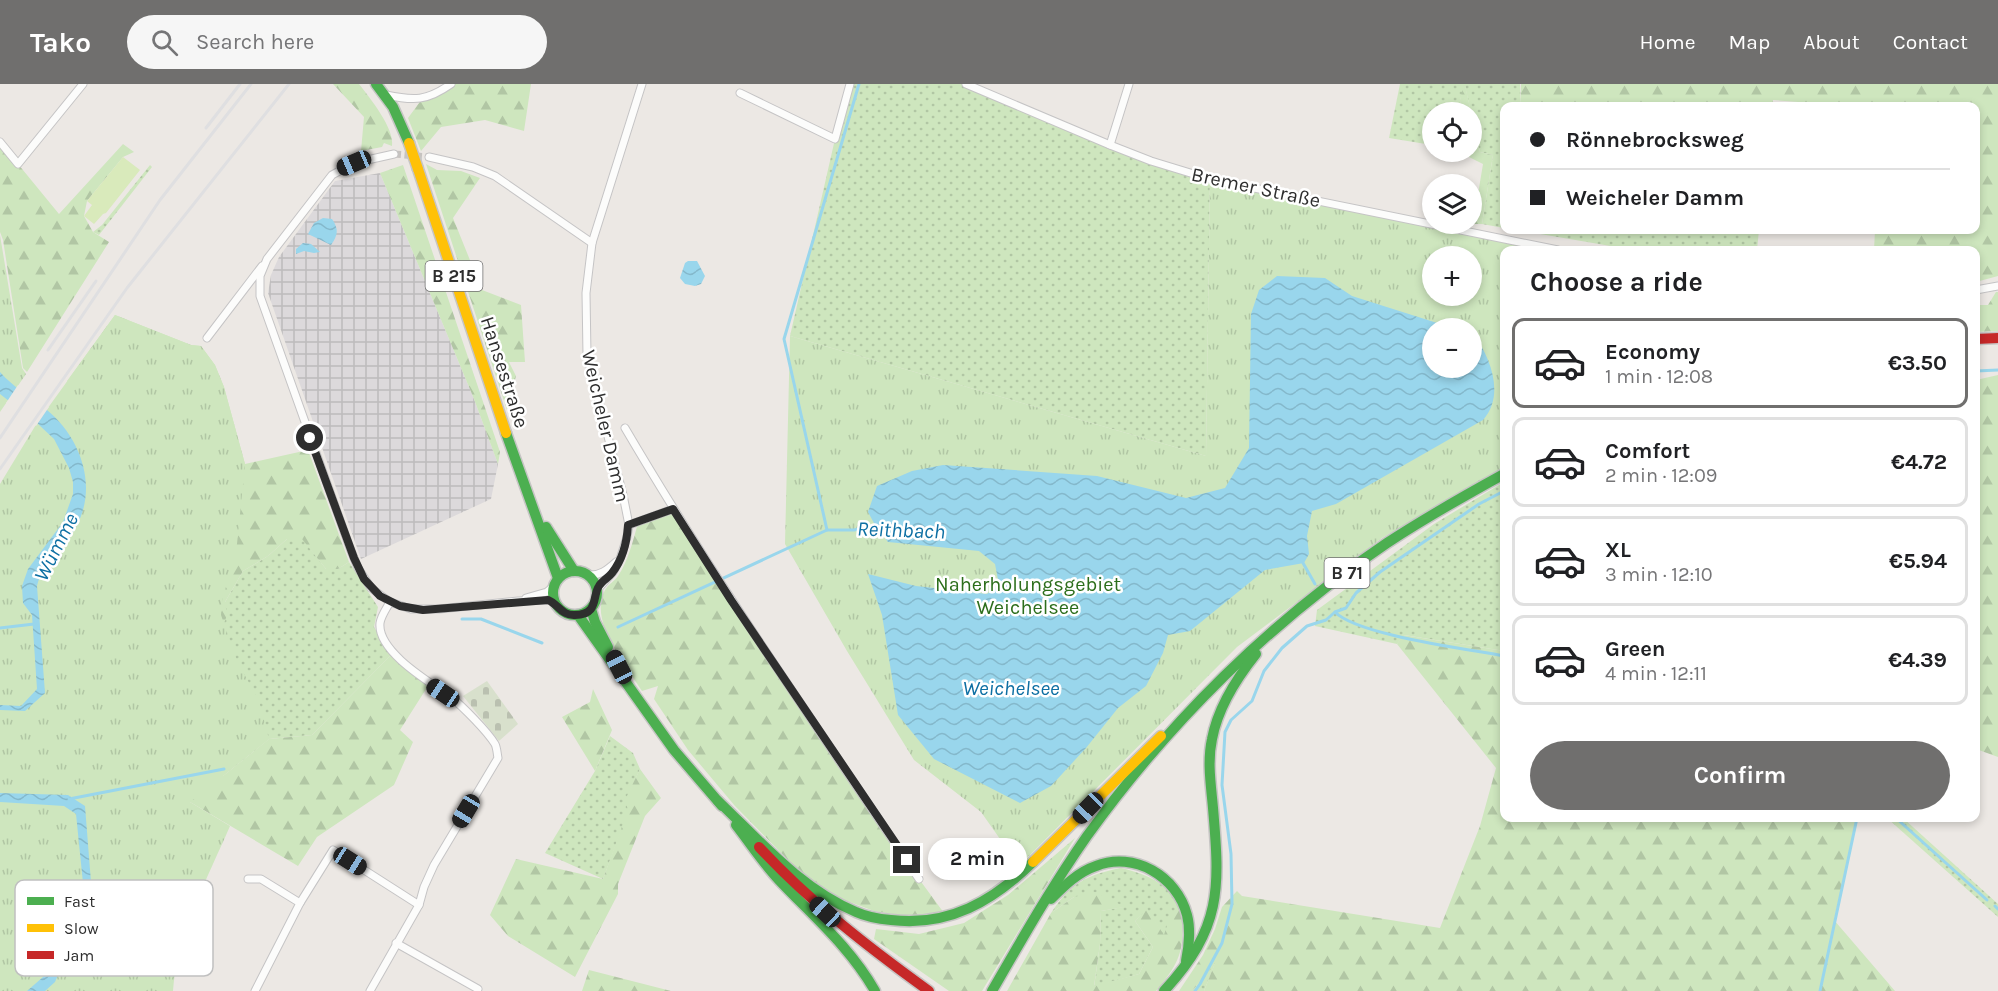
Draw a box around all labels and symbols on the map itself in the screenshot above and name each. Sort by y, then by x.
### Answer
car [334,148,374,178]
street label: Bremer Straße [1189,163,1322,212]
road number: B 215 [426,261,482,291]
street label: Hansestraße [476,313,533,431]
street label: Weicheler Damm [577,348,634,505]
route start [296,424,323,451]
water label: Wümme [29,509,83,585]
water label: Reithbach [856,516,946,544]
road number: B 71 [1324,558,1370,588]
park label: Naherholungsgebiet Weichelsee [935,573,1121,619]
car [603,647,635,687]
car [423,675,463,711]
water label: Weichelsee [962,676,1060,700]
car [1069,789,1107,827]
car [449,791,483,831]
callout: 2 min [928,839,1027,881]
car [330,844,370,878]
route end [893,846,920,873]
legend [15,880,213,976]
text: Fast [64,892,95,911]
car [806,893,844,931]
text: Slow [64,919,99,938]
text: Jam [64,946,94,965]

